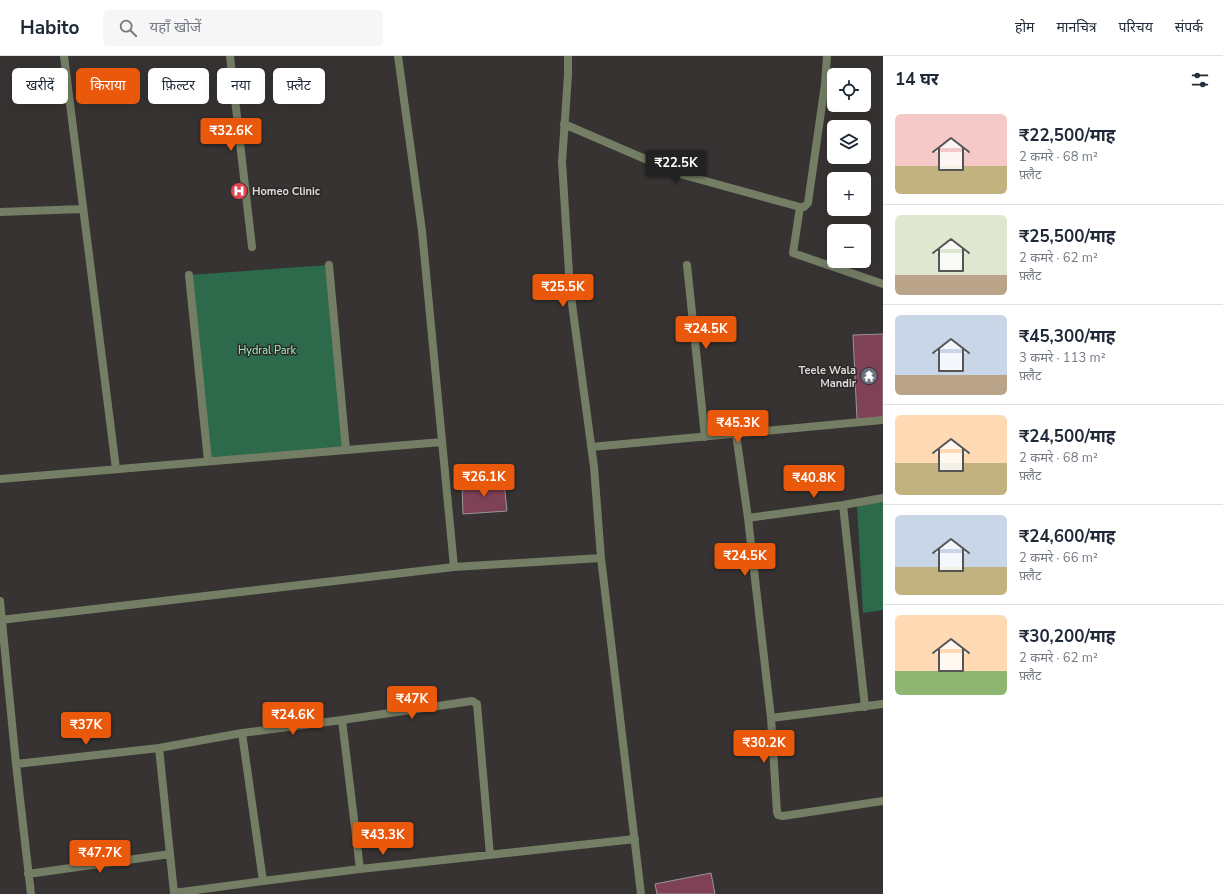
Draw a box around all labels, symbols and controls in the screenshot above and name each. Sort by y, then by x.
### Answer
search box [103,10,383,46]
text: Habito [20,15,79,41]
icon: search [117,17,139,39]
text: यहाँ खोजें [149,17,201,37]
text: होम [1015,18,1034,37]
text: मानचित्र [1056,18,1097,37]
text: परिचय [1119,18,1153,37]
text: संपर्क [1175,18,1203,37]
chip: खरीदें [12,68,68,104]
chip: किराया [76,68,140,104]
chip: फ़िल्टर [148,68,209,104]
chip: नया [217,68,265,104]
chip: फ़्लैट [273,68,325,104]
map controls [827,68,871,268]
button: locate [827,68,871,112]
text: 14 घर [895,68,939,91]
icon: filters [1189,69,1211,91]
pin: ₹32.6K [198,118,264,152]
button: layers [827,120,871,164]
text: ₹32.6K [209,122,253,140]
text: ₹22,500/माह [1019,124,1115,147]
icon: home [927,130,975,178]
text: 2 कमरे · 68 m² [1019,148,1098,166]
pin: ₹22.5K [643,150,709,184]
text: ₹22.5K [654,154,698,172]
text: फ़्लैट [1019,166,1042,184]
button: + [827,172,871,216]
hospital icon: Homeo Clinic [229,181,249,201]
place label: Homeo Clinic [252,184,321,199]
button: − [827,224,871,268]
text: ₹25,500/माह [1019,225,1115,248]
icon: home [927,231,975,279]
text: 2 कमरे · 62 m² [1019,249,1098,267]
text: फ़्लैट [1019,267,1042,285]
pin: ₹25.5K [530,274,596,308]
text: ₹25.5K [541,278,585,296]
pin: ₹24.5K [673,316,739,350]
text: ₹24.5K [684,320,728,338]
text: ₹45,300/माह [1019,325,1115,348]
icon: home [927,331,975,379]
park label: Hydral Park [238,343,297,358]
text: 3 कमरे · 113 m² [1019,349,1106,367]
place label: Teele Wala Mandir [799,363,857,391]
temple icon: Teele Wala Mandir [859,366,879,386]
text: फ़्लैट [1019,367,1042,385]
pin: ₹45.3K [705,410,771,444]
text: ₹45.3K [716,414,760,432]
text: ₹24,500/माह [1019,425,1115,448]
icon: home [927,431,975,479]
text: 2 कमरे · 68 m² [1019,449,1098,467]
pin: ₹26.1K [451,464,517,498]
pin: ₹40.8K [781,465,847,499]
text: फ़्लैट [1019,467,1042,485]
text: ₹26.1K [462,468,506,486]
text: ₹40.8K [792,469,836,487]
text: ₹24,600/माह [1019,525,1115,548]
icon: home [927,531,975,579]
pin: ₹24.5K [712,543,778,577]
text: ₹24.5K [723,547,767,565]
text: 2 कमरे · 66 m² [1019,549,1098,567]
text: फ़्लैट [1019,567,1042,585]
text: ₹30,200/माह [1019,625,1115,648]
icon: home [927,631,975,679]
text: 2 कमरे · 62 m² [1019,649,1098,667]
text: फ़्लैट [1019,667,1042,685]
pin: ₹47K [388,686,436,720]
text: ₹47K [396,690,428,708]
pin: ₹24.6K [260,702,326,736]
text: ₹24.6K [271,706,315,724]
pin: ₹37K [62,712,110,746]
text: ₹37K [70,716,102,734]
pin: ₹30.2K [731,730,797,764]
text: ₹30.2K [742,734,786,752]
pin: ₹43.3K [350,822,416,856]
text: ₹43.3K [361,826,405,844]
pin: ₹47.7K [67,840,133,874]
text: ₹47.7K [78,844,122,862]

